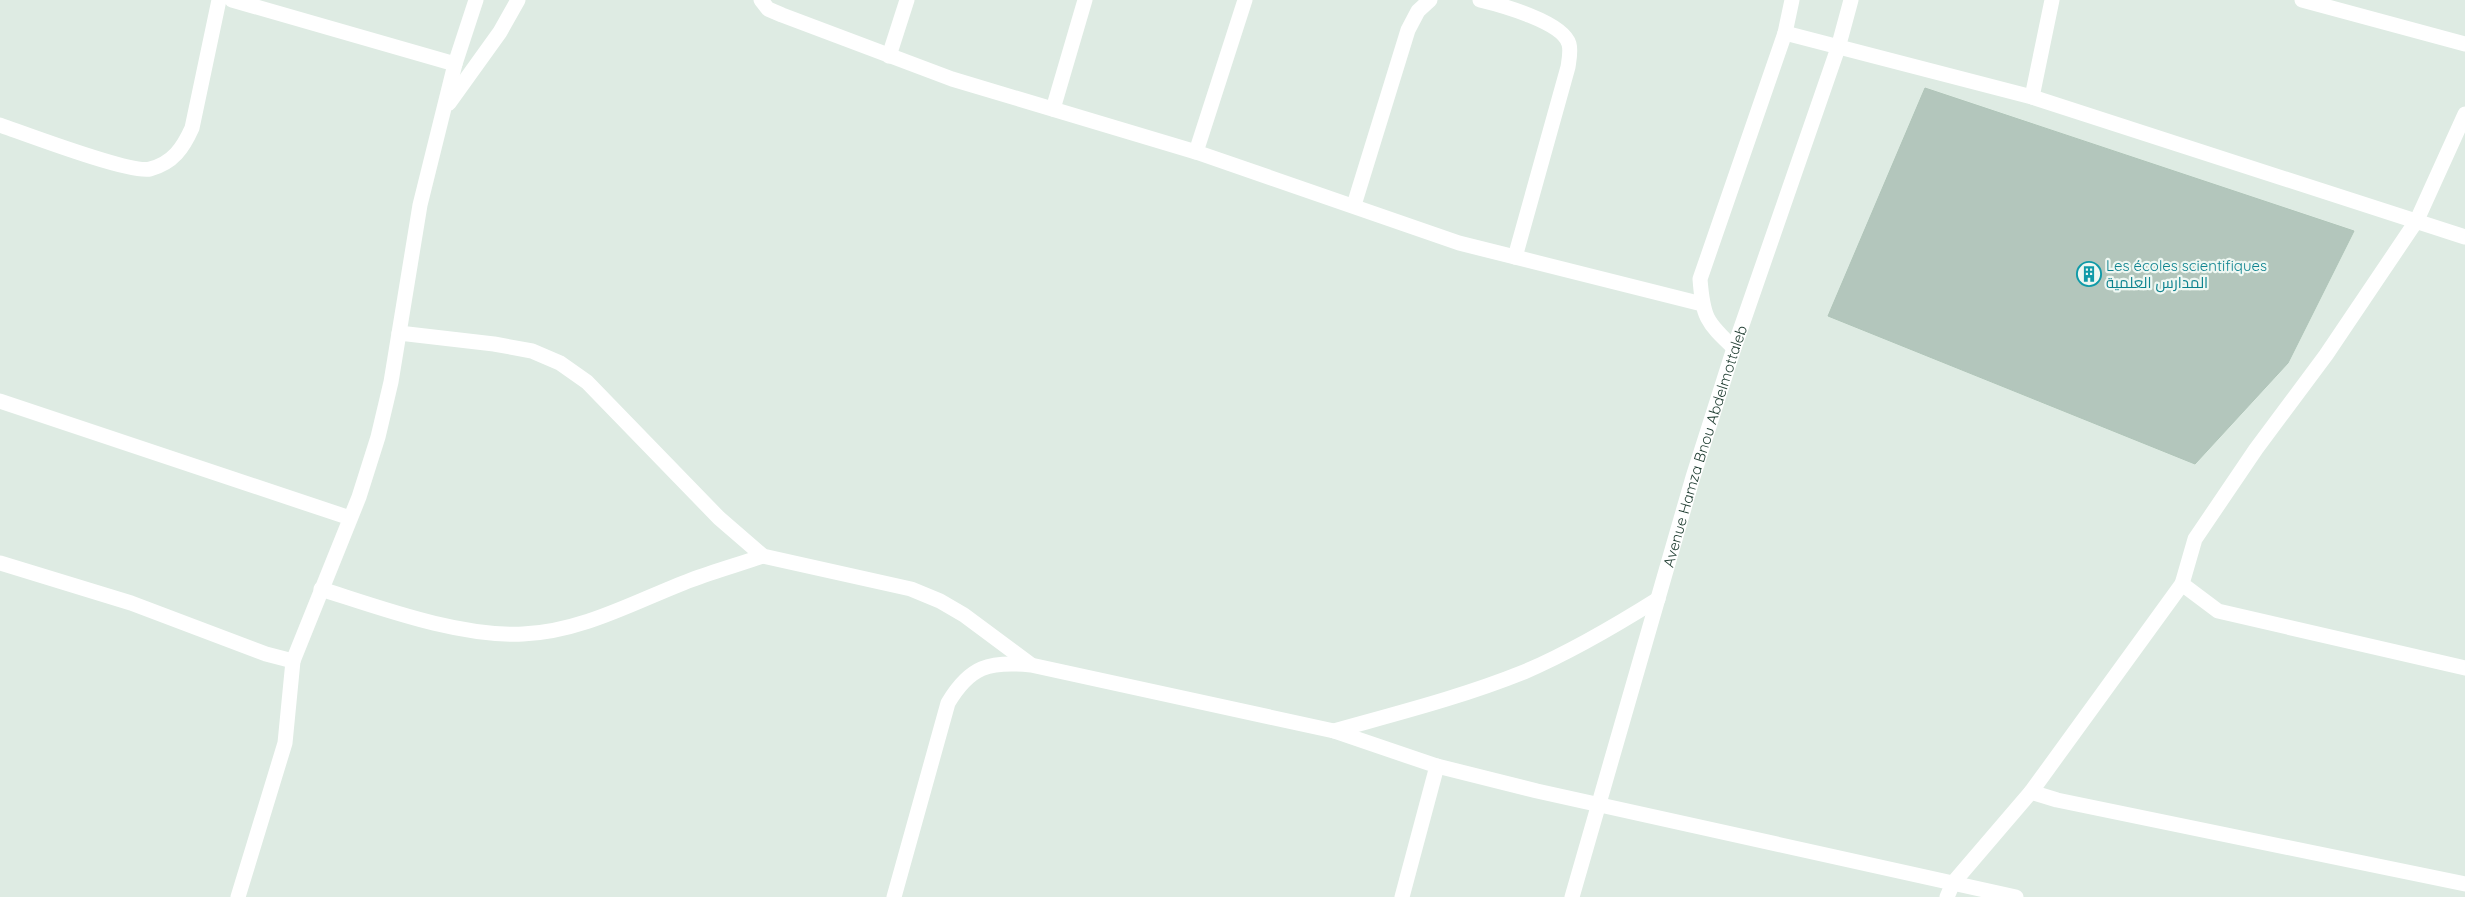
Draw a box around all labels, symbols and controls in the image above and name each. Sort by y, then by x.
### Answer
place label: Les écoles scientifiques المدارس العلمية [2106,256,2267,293]
building icon: Les écoles scientifiques المدارس العلمية [2076,261,2102,287]
street label: Avenue Hamza Bnou Abdelmottaleb [1658,322,1751,569]

